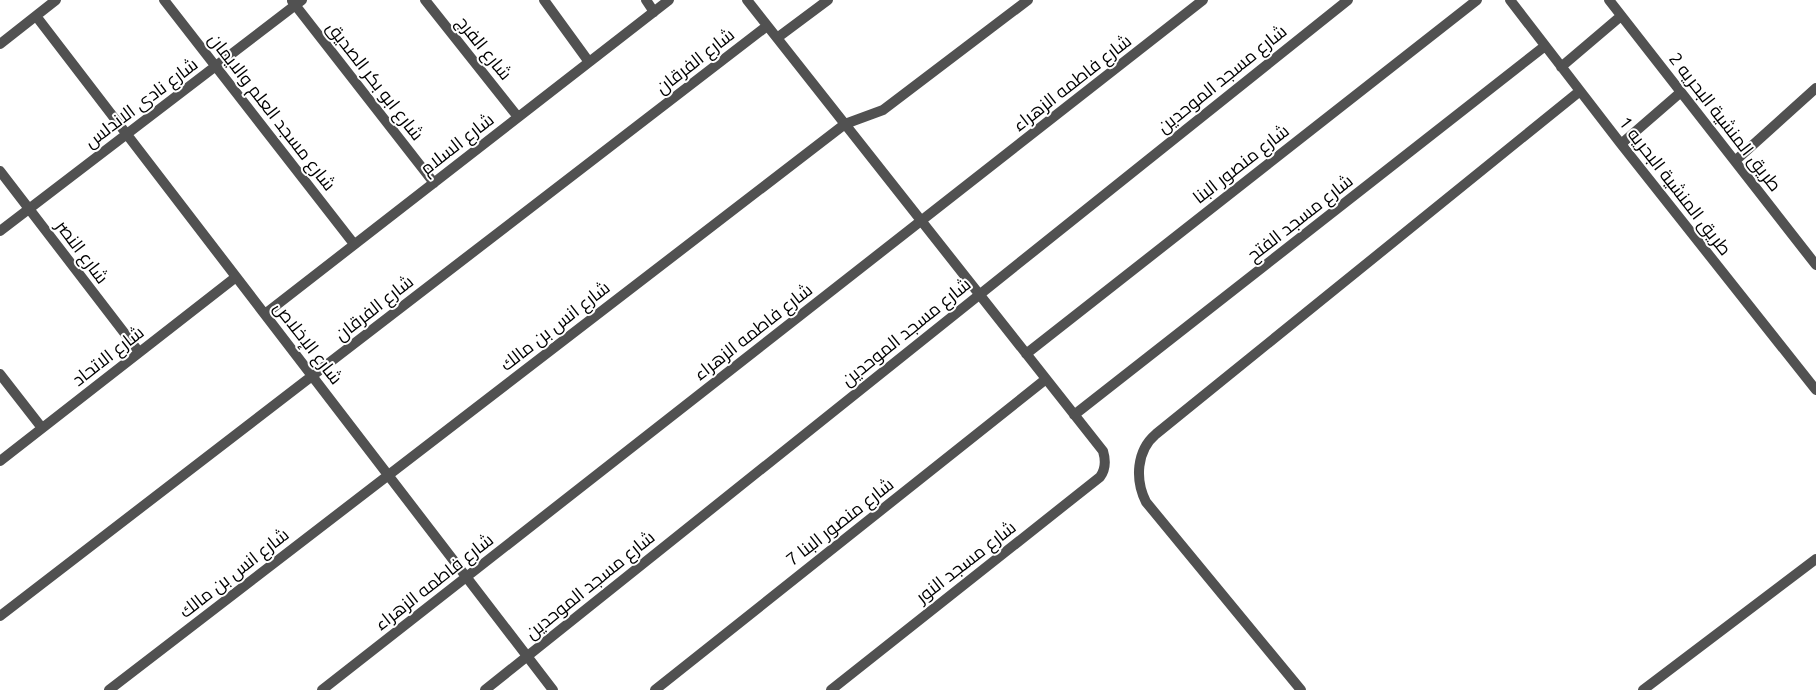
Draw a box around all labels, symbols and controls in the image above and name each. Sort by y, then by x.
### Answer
street label: شارع الفرج [451,11,517,85]
street label: شارع ابو بكر الصديق [321,17,428,146]
street label: شارع مسجد الموحدين [1153,20,1292,139]
street label: شارع الفرقان [651,23,739,99]
street label: شارع مسجد العلم والايمان [203,29,340,196]
street label: شارع فاطمه الزهراء [1008,30,1136,137]
street label: طريق المنشية البحريه 2 [1663,48,1786,196]
street label: شارع نادى الاندلس [80,53,203,154]
street label: شارع السلام [416,108,499,180]
street label: طريق المنشية البحريه 1 [1613,112,1736,260]
street label: شارع منصور البنا [1188,120,1294,209]
street label: شارع مسجد الفتح [1243,170,1358,267]
street label: شارع النصر [49,215,113,289]
street label: شارع الفرقان [330,270,418,346]
street label: شارع مسجد الموحدين [837,273,976,392]
street label: شارع انس بن مالك [496,276,615,376]
street label: شارع فاطمه الزهراء [689,279,817,386]
street label: شارع الإخلاص [268,297,347,389]
street label: شارع الاتحاد [68,321,149,392]
street label: شارع منصور البنا 7 [782,473,899,572]
street label: شارع مسجد النور [911,516,1021,609]
street label: شارع انس بن مالك [175,523,294,623]
street label: شارع مسجد الموحدين [521,526,660,645]
street label: شارع فاطمه الزهراء [370,529,498,636]

